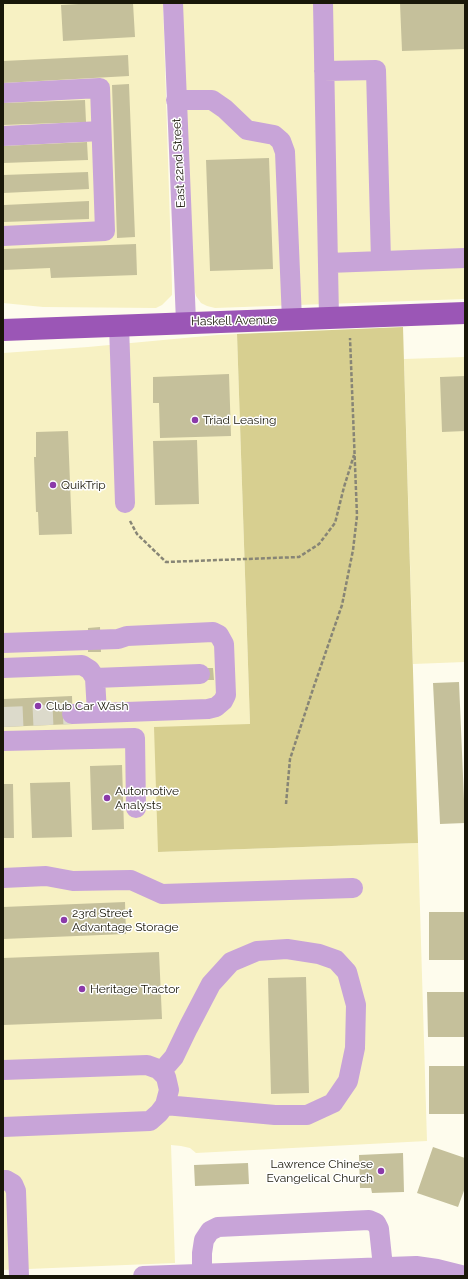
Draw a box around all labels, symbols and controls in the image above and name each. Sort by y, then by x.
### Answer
street label: East 22nd Street [169,118,189,208]
street label: Haskell Avenue [191,313,277,329]
place label: Triad Leasing [203,413,276,427]
marker: Triad Leasing [190,415,200,425]
place label: QuikTrip [61,478,106,492]
marker: QuikTrip [48,480,58,490]
place label: Club Car Wash [46,699,128,713]
marker: Club Car Wash [33,701,43,711]
place label: Automotive Analysts [115,784,179,812]
marker: Automotive Analysts [102,793,112,803]
place label: 23rd Street Advantage Storage [72,906,179,934]
marker: 23rd Street Advantage Storage [59,915,69,925]
place label: Heritage Tractor [90,982,180,996]
marker: Heritage Tractor [77,984,87,994]
place label: Lawrence Chinese Evangelical Church [266,1157,373,1185]
marker: Lawrence Chinese Evangelical Church [376,1166,386,1176]

